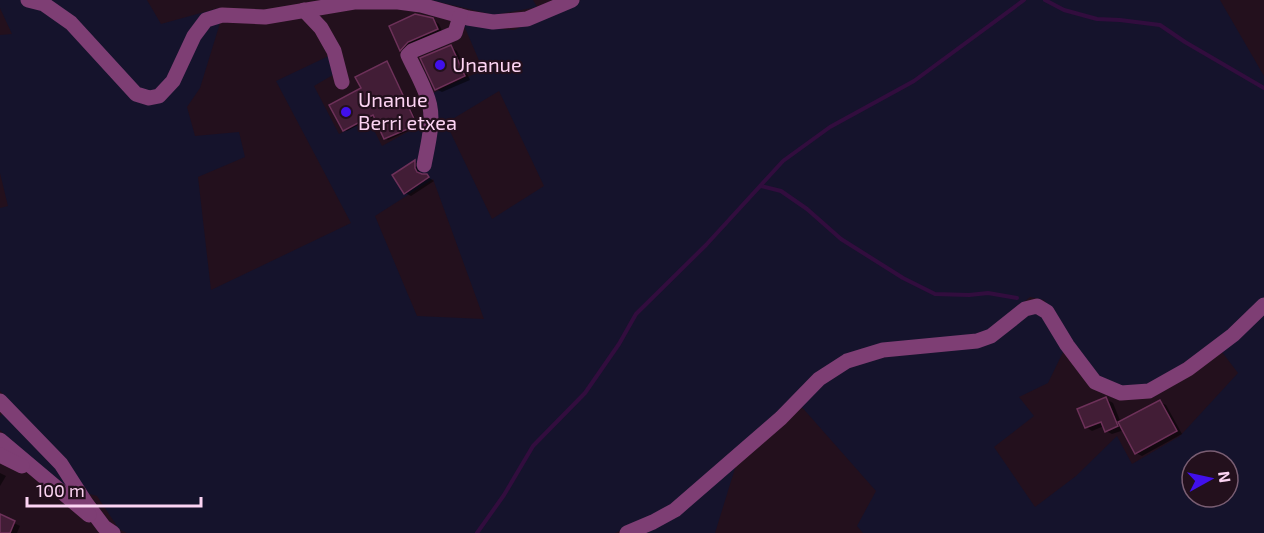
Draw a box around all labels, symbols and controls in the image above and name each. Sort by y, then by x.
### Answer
place label: Unanue [452,52,522,76]
marker: Unanue [433,58,447,72]
place label: Unanue Berri etxea [358,87,457,134]
marker: Unanue Berri etxea [339,105,353,119]
north arrow [1180,449,1240,509]
scale bar [27,470,201,508]
text: N [1215,470,1236,484]
text: 100 m [36,479,85,501]

